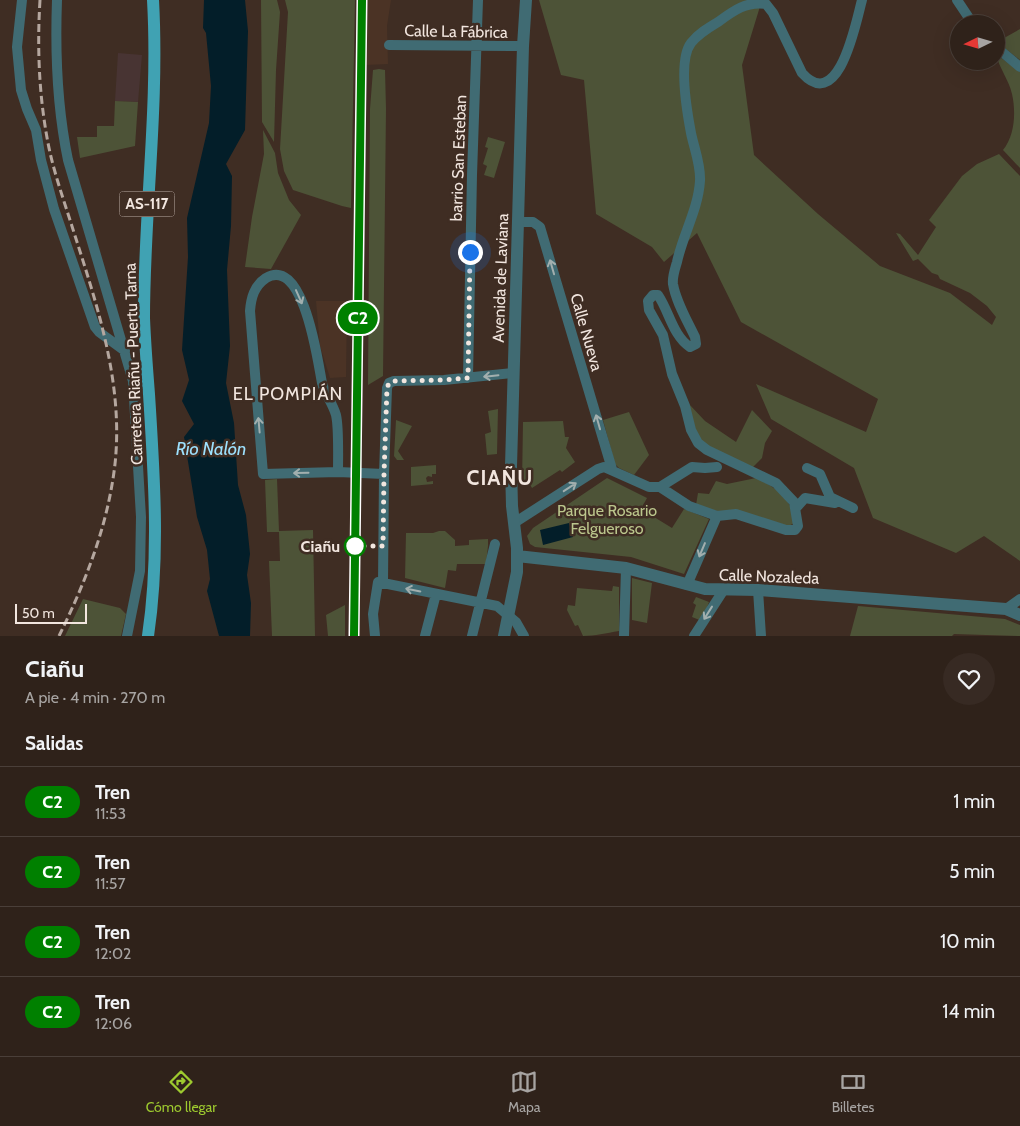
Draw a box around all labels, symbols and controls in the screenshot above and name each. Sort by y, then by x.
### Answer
north arrow [950,15,1005,70]
map controls [950,15,1005,70]
street label: Calle La Fábrica [404,21,508,42]
street label: barrio San Esteban [447,94,470,222]
road number: AS-117 [120,192,174,216]
street label: Avenida de Laviana [489,213,512,343]
your location [458,240,483,265]
one-way arrow [547,259,557,275]
street label: Carretera Riañu - Puertu Tarna [120,262,147,465]
one-way arrow [295,289,305,304]
street label: Calle Nueva [566,291,607,373]
line badge: C2 [336,302,380,334]
text: C2 [348,307,368,329]
one-way arrow [483,371,499,380]
district label: EL POMPIÁN [233,383,343,405]
one-way arrow [593,415,603,431]
one-way arrow [254,417,264,433]
water label: Río Nalón [176,438,246,460]
district label: CIAÑU [467,465,533,490]
one-way arrow [293,468,309,478]
one-way arrow [562,482,576,492]
park label: Parque Rosario Felgueroso [557,501,657,538]
marker: Ciañu [344,535,366,557]
place label: Ciañu [300,537,340,556]
one-way arrow [697,542,707,557]
street label: Calle Nozaleda [719,565,820,588]
one-way arrow [406,584,422,594]
scale bar [15,601,88,624]
text: 50 m [22,604,55,622]
one-way arrow [703,606,713,620]
button: heart [943,653,995,705]
text: Ciañu [25,654,84,683]
text: A pie · 4 min · 270 m [25,688,165,707]
text: Salidas [25,732,83,755]
text: Tren [95,781,130,804]
text: 1 min [953,790,995,813]
text: C2 [42,791,63,813]
text: 11:53 [95,804,126,823]
text: Tren [95,851,130,874]
text: 5 min [949,860,995,883]
text: C2 [42,861,63,883]
text: 11:57 [95,874,125,893]
text: Tren [95,921,130,944]
text: 10 min [940,930,995,953]
text: C2 [42,931,63,953]
text: 12:02 [95,944,131,963]
text: Tren [95,991,130,1014]
text: 14 min [942,1000,995,1023]
text: C2 [42,1001,63,1023]
text: 12:06 [95,1014,132,1033]
tab: Cómo llegar [146,1068,217,1116]
tab: Mapa [508,1068,541,1116]
tab: Billetes [832,1068,874,1116]

